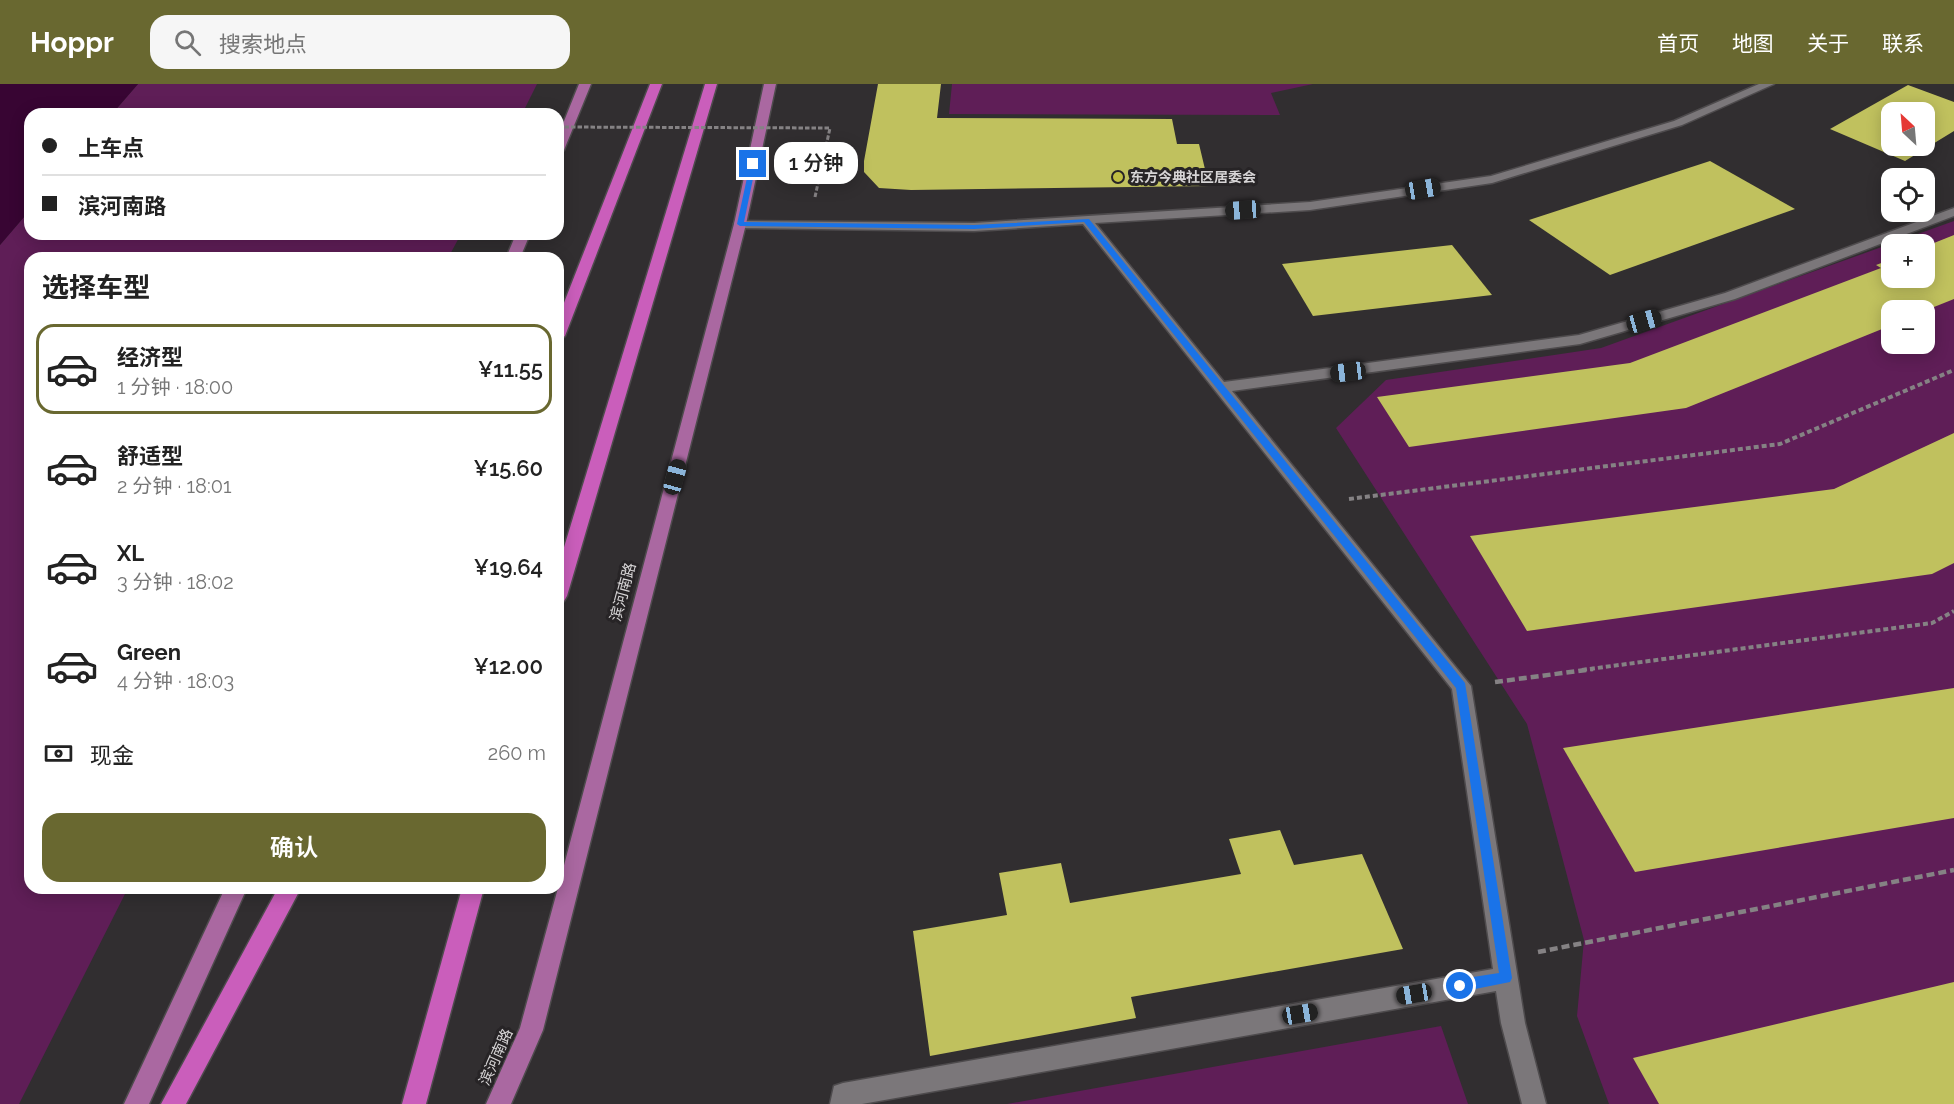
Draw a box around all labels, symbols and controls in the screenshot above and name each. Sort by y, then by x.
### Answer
search box [150,15,570,69]
text: Hoppr [30,26,114,59]
icon: search [171,26,204,59]
text: 搜索地点 [219,31,307,57]
text: 首页 [1657,31,1699,56]
text: 地图 [1732,31,1774,56]
text: 关于 [1807,31,1849,56]
text: 联系 [1882,31,1924,56]
north arrow [1881,102,1935,156]
map controls [1881,102,1935,354]
text: 上车点 [78,135,144,161]
callout: 1 分钟 [774,143,858,185]
route end [739,150,766,177]
text: 1 分钟 [789,151,843,175]
button: locate [1881,168,1935,222]
place label: 东方今典社区居委会 [1130,169,1256,185]
marker: 东方今典社区居委会 [1111,170,1125,184]
car [1404,177,1442,201]
text: 滨河南路 [78,193,166,219]
car [1224,200,1262,220]
button: + [1881,234,1935,288]
text: 选择车型 [42,272,150,303]
button: − [1881,300,1935,354]
car [1624,307,1664,335]
icon: car [45,342,99,396]
text: 经济型 [117,344,183,370]
text: ¥11.55 [478,356,543,382]
car [1329,361,1367,383]
text: 1 分钟 · 18:00 [117,375,233,399]
icon: car [45,441,99,495]
text: 舒适型 [117,443,183,469]
text: ¥15.60 [474,455,543,481]
car [662,457,688,497]
text: 2 分钟 · 18:01 [117,474,231,498]
icon: car [45,540,99,594]
text: XL [117,540,144,566]
text: ¥19.64 [474,554,543,580]
street label: 滨河南路 [607,561,639,623]
text: 3 分钟 · 18:02 [117,570,234,594]
icon: car [45,639,99,693]
text: Green [117,639,181,665]
text: ¥12.00 [473,653,543,679]
text: 4 分钟 · 18:03 [117,669,234,693]
icon: cash [42,737,75,770]
text: 260 m [488,741,546,765]
text: 现金 [90,742,134,768]
button: 确认 [42,813,546,882]
route start [1446,972,1473,999]
car [1395,982,1433,1006]
car [1281,1002,1319,1026]
street label: 滨河南路 [476,1026,516,1088]

